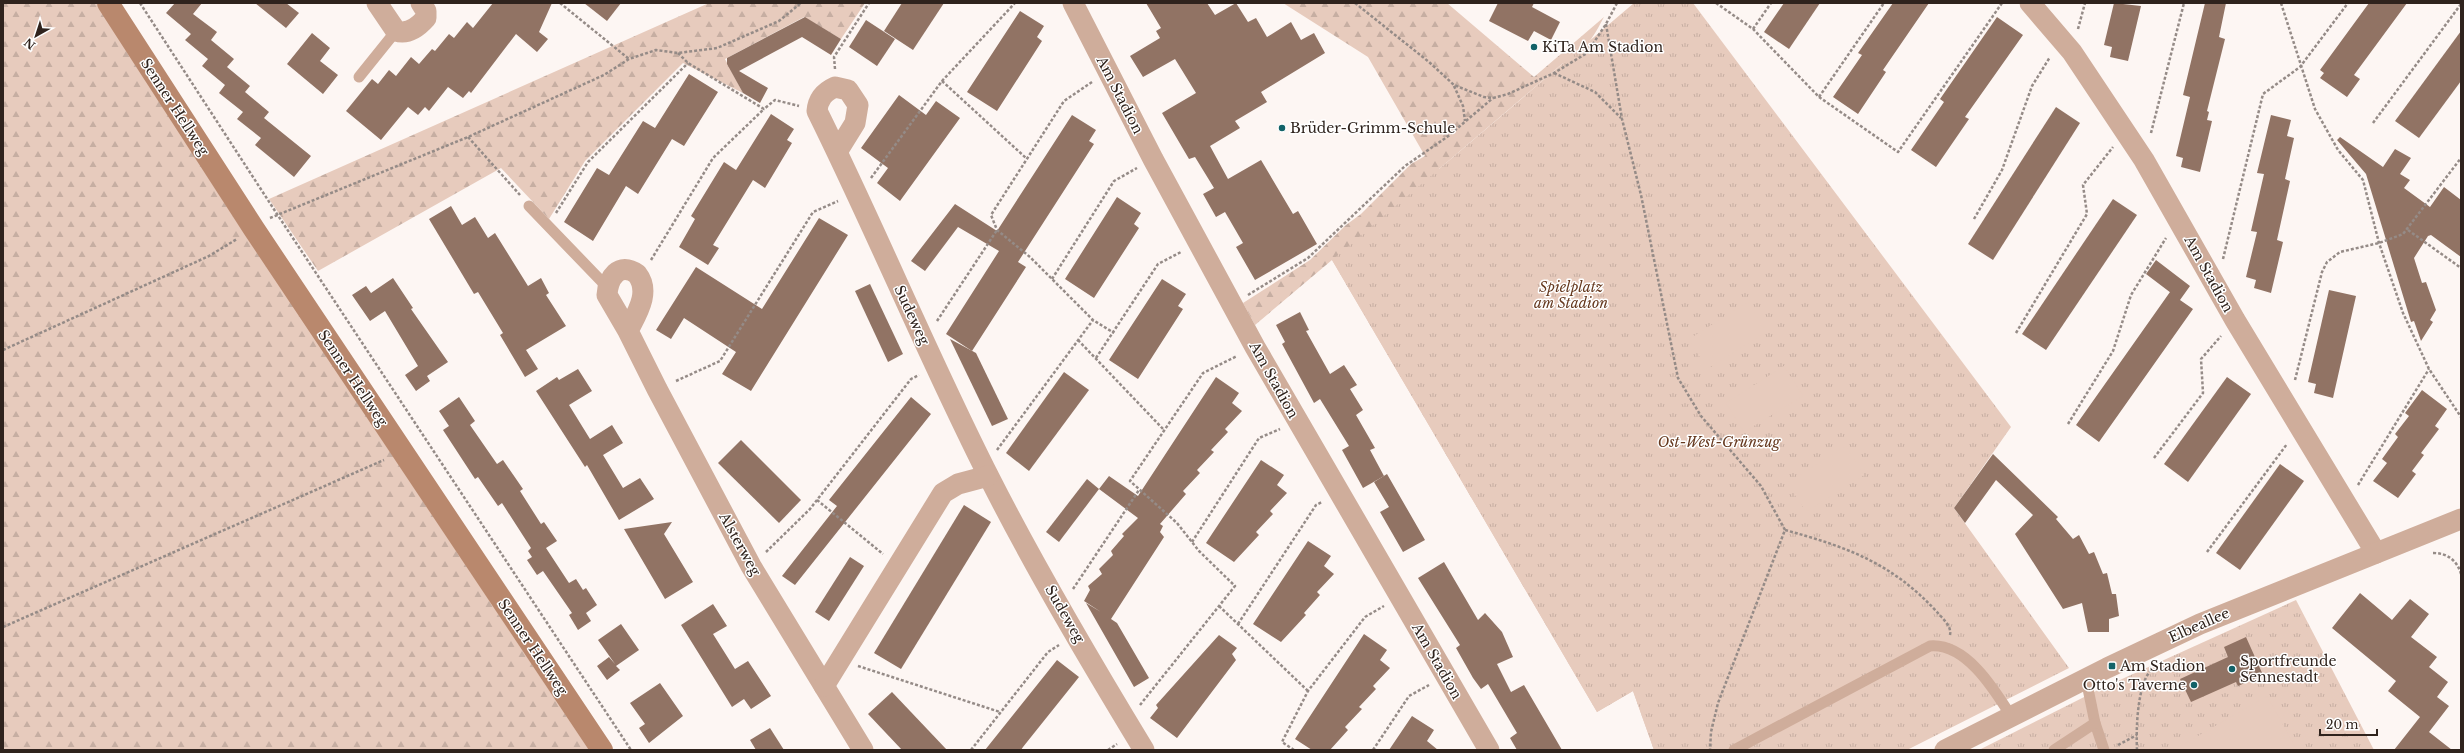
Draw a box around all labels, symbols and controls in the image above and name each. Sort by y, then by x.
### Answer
north arrow [16,16,56,56]
text: N [21,35,38,52]
place label: KiTa Am Stadion [1542,38,1663,56]
marker: KiTa Am Stadion [1529,42,1539,52]
street label: Am Stadion [1092,52,1147,137]
street label: Senner Hellweg [137,55,213,160]
place label: Brüder-Grimm-Schule [1290,119,1455,137]
marker: Brüder-Grimm-Schule [1277,123,1287,133]
street label: Am Stadion [2180,232,2238,316]
park label: Spielplatz am Stadion [1534,278,1608,312]
street label: Sudeweg [890,282,934,348]
street label: Senner Hellweg [314,326,392,430]
street label: Am Stadion [1245,338,1303,422]
park label: Ost-West-Grünzug [1658,433,1781,451]
street label: Alsterweg [715,508,765,579]
street label: Sudeweg [1041,582,1089,647]
street label: Senner Hellweg [494,595,572,699]
street label: Elbeallee [2166,604,2232,646]
street label: Am Stadion [1407,619,1466,703]
place label: Sportfreunde Sennestadt [2240,652,2336,686]
place label: Am Stadion [2119,657,2205,675]
marker: Am Stadion [2107,661,2117,671]
marker: Sportfreunde Sennestadt [2227,664,2237,674]
place label: Otto's Taverne [2083,676,2186,694]
marker: Otto's Taverne [2189,680,2199,690]
scale bar [2320,711,2377,737]
text: 20 m [2326,717,2358,732]

